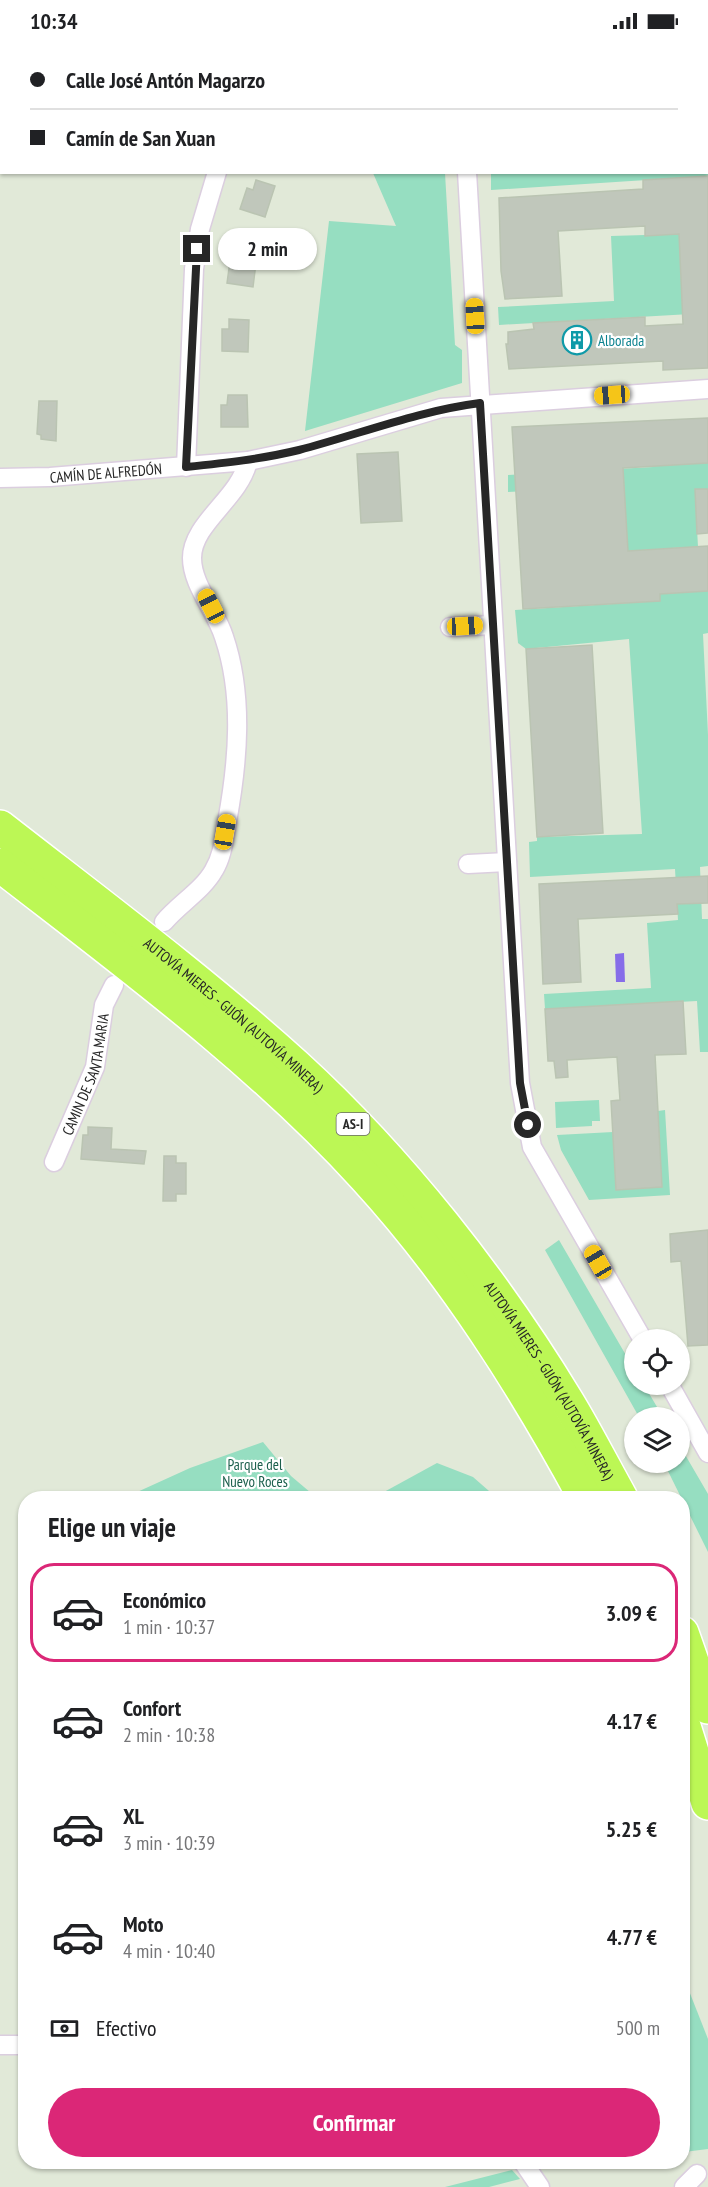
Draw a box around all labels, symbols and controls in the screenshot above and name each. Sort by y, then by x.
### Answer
text: 10:34 [30,7,78,35]
text: Calle José Antón Magarzo [66,66,265,94]
text: Camín de San Xuan [66,124,215,152]
callout: 2 min [218,228,317,270]
route end [183,235,210,262]
text: 2 min [247,236,288,262]
car [465,298,485,334]
building icon: Alborada [561,324,593,356]
place label: Alborada [598,331,644,350]
car [593,385,631,405]
street label: CAMÍN DE ALFREDÓN [49,458,163,486]
car [195,586,227,626]
car [447,616,483,636]
car [213,813,237,851]
street label: AUTOVÍA MIERES - GIJÓN (AUTOVÍA MINERA) [140,933,328,1097]
street label: CAMIN DE SANTA MARIA [57,1011,112,1138]
route start [514,1111,541,1138]
road number: AS-I [336,1113,370,1135]
car [581,1242,615,1282]
street label: AUTOVÍA MIERES - GIJÓN (AUTOVÍA MINERA) [481,1277,619,1483]
map controls [624,1329,690,1473]
button: locate [624,1329,690,1395]
button: layers [624,1407,690,1473]
park label: Parque del Nuevo Roces [222,1455,288,1491]
text: Elige un viaje [48,1510,176,1544]
icon: car [51,1586,105,1640]
text: Económico [123,1586,206,1614]
text: 3.09 € [606,1599,657,1627]
text: 1 min · 10:37 [123,1614,215,1640]
icon: car [51,1694,105,1748]
text: Confort [123,1694,181,1722]
text: 4.17 € [607,1707,657,1735]
text: 2 min · 10:38 [123,1722,215,1748]
icon: car [51,1802,105,1856]
text: XL [123,1802,144,1830]
text: 5.25 € [606,1815,657,1843]
text: 3 min · 10:39 [123,1830,215,1856]
icon: car [51,1910,105,1964]
text: Moto [123,1910,164,1938]
text: 4.77 € [607,1923,657,1951]
text: 4 min · 10:40 [123,1938,215,1964]
icon: cash [48,2012,81,2045]
text: Efectivo [96,2014,157,2042]
text: 500 m [616,2015,660,2041]
button: Confirmar [48,2088,660,2157]

